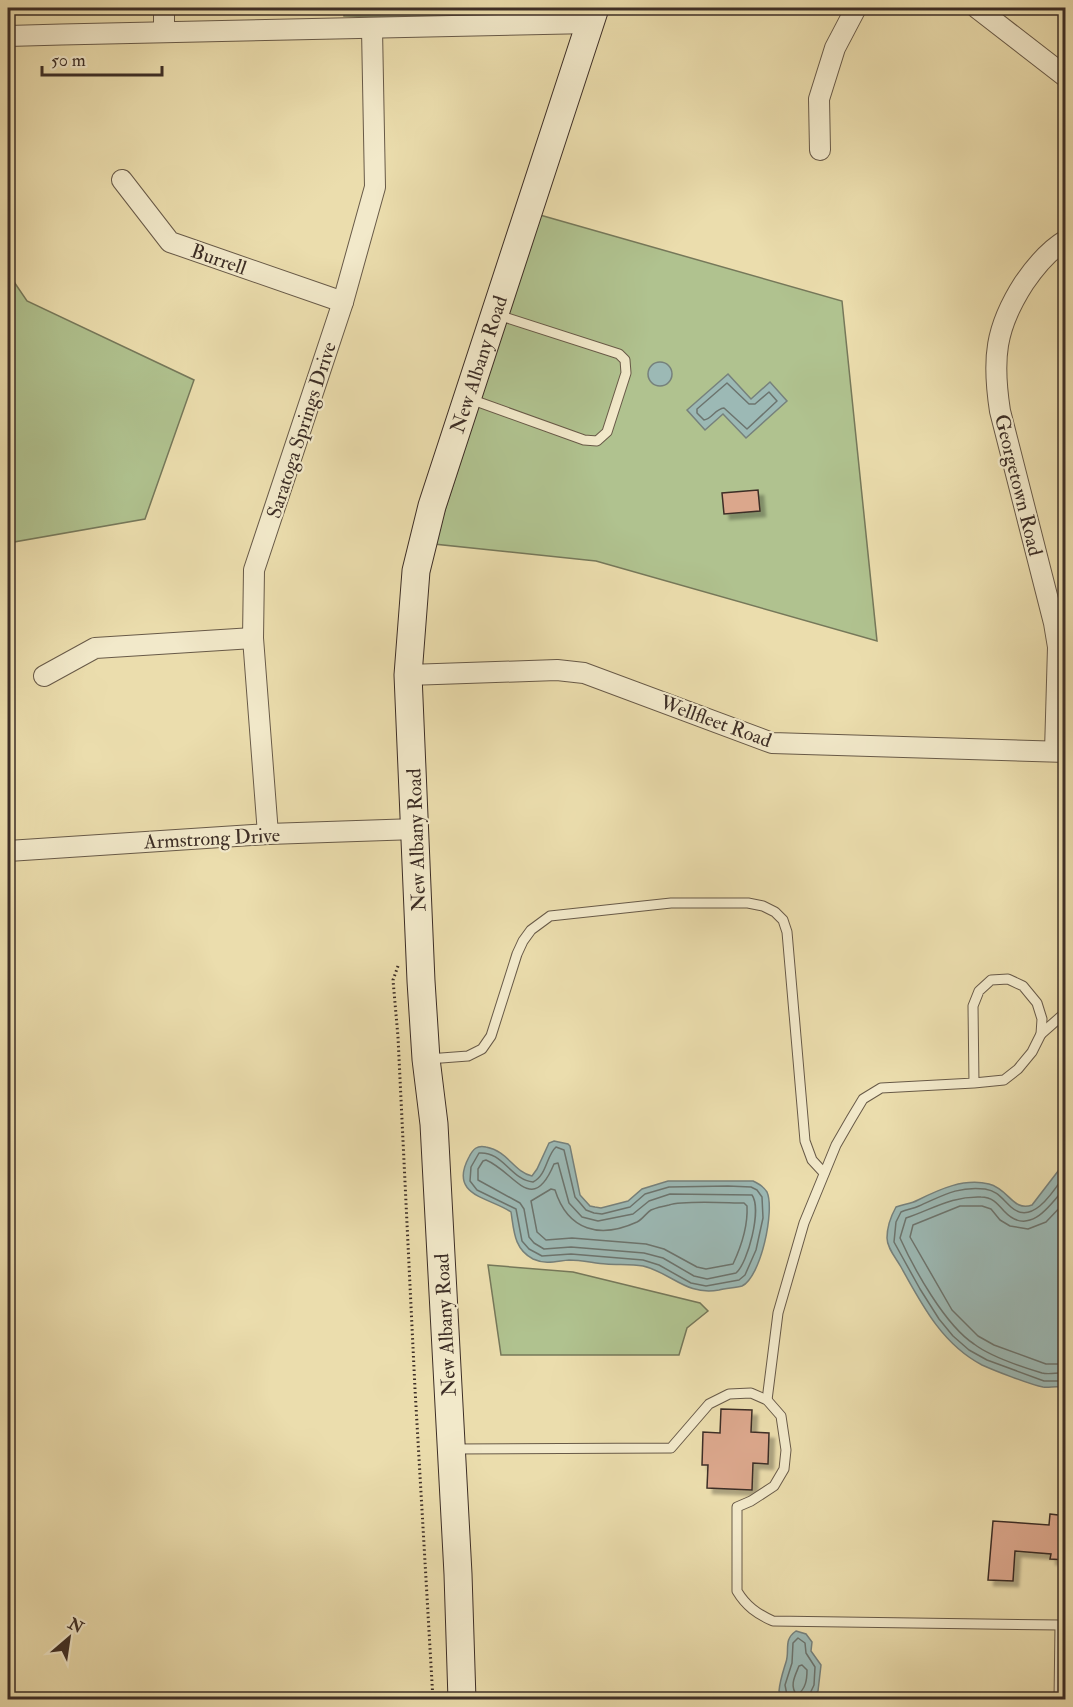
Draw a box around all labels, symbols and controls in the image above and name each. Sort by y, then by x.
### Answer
scale bar [42,39,162,77]
text: 50 m [51,49,86,72]
street label: Burrell [188,238,250,281]
street label: New Albany Road [445,292,513,436]
street label: Saratoga Springs Drive [261,339,343,522]
street label: Georgetown Road [989,412,1048,559]
street label: Wellfleet Road [656,689,775,753]
street label: New Albany Road [402,768,431,912]
street label: Armstrong Drive [142,822,281,855]
street label: New Albany Road [429,1253,462,1397]
north arrow [39,1608,99,1668]
text: N [64,1613,87,1638]

